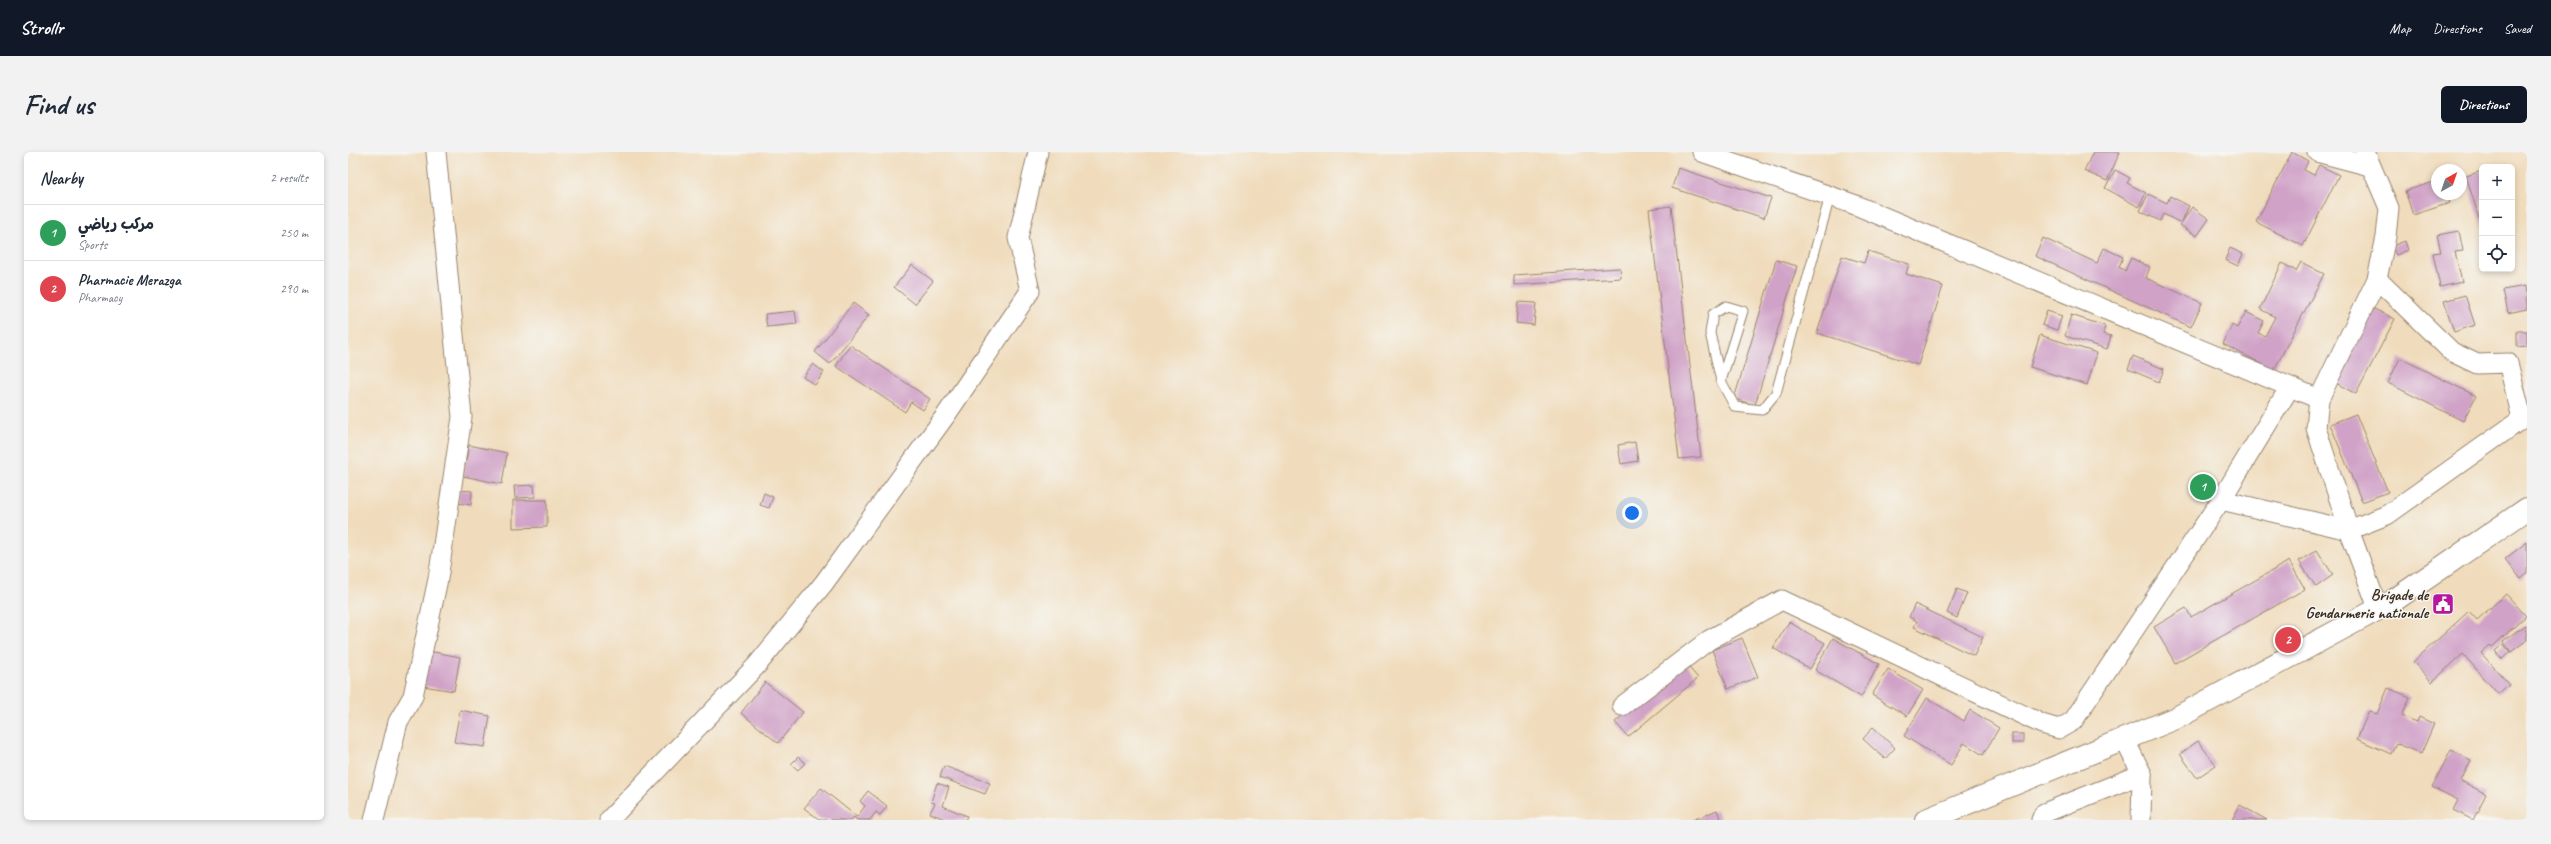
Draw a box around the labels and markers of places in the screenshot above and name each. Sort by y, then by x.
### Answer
pin: 1 [2190,472,2216,502]
place label: Brigade de Gendarmerie nationale [2306,585,2430,623]
public building icon: Brigade de Gendarmerie nationale [2430,591,2456,617]
pin: 2 [2275,625,2301,655]

